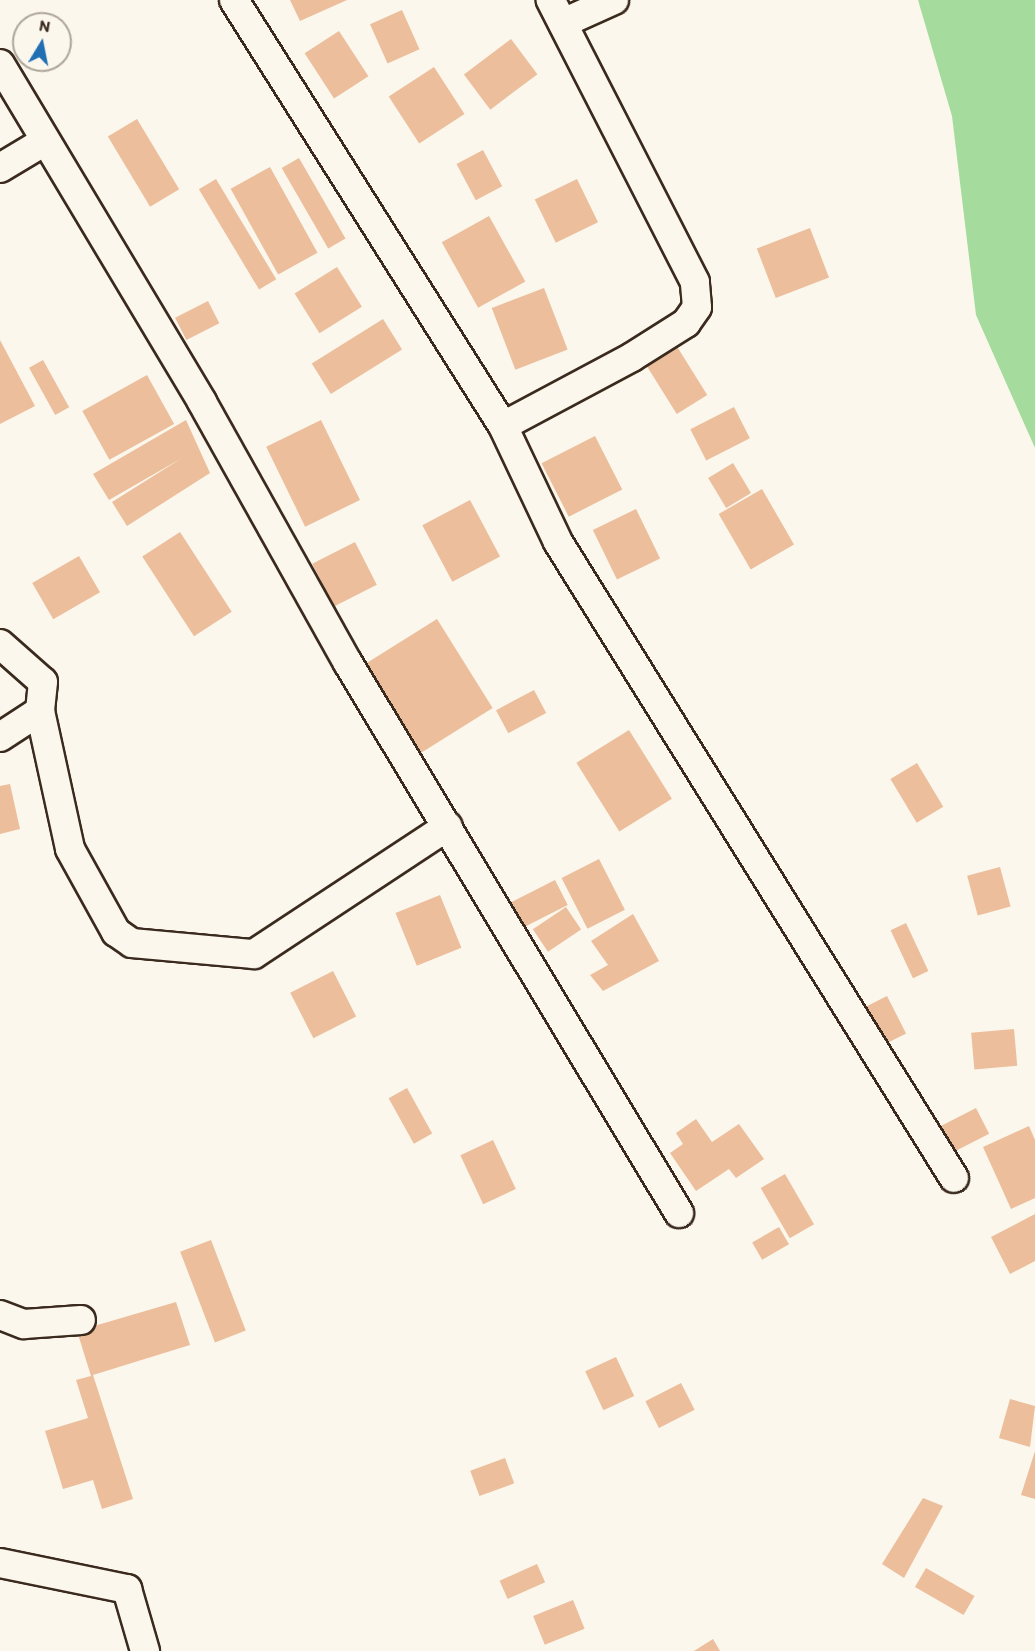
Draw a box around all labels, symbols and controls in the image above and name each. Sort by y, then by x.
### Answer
north arrow [12,12,72,72]
text: N [38,15,52,36]

